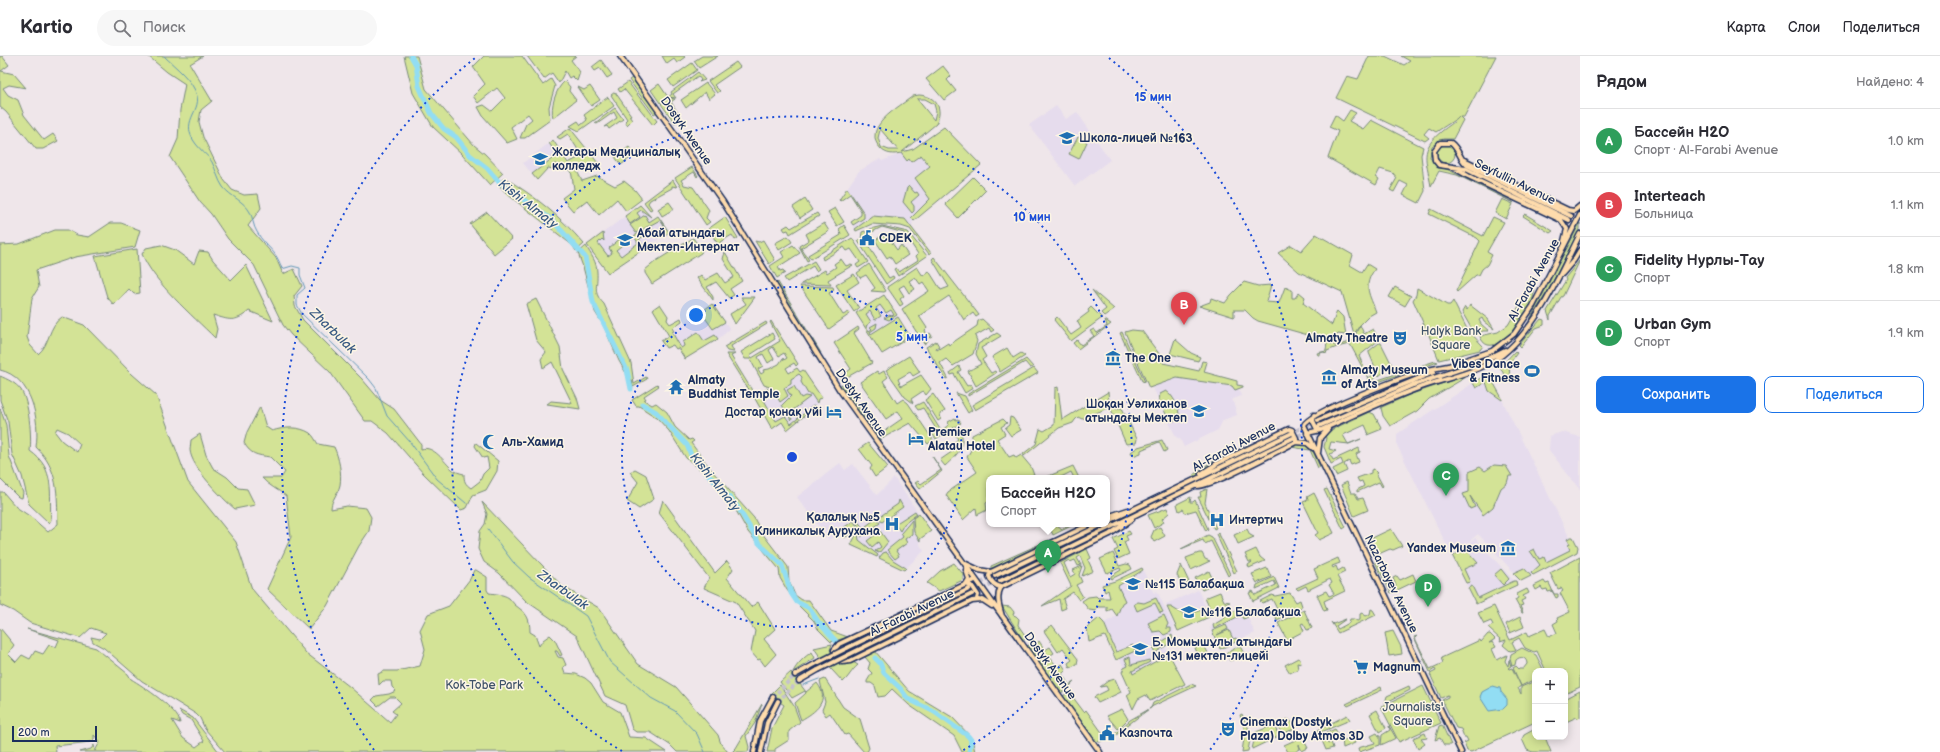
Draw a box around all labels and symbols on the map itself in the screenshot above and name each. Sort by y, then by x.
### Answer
text: 15 мин [1135,90,1172,105]
street label: Dostyk Avenue [657,94,715,168]
school or university icon: Школа-лицей №163 [1058,129,1076,147]
place label: Школа-лицей №163 [1079,131,1193,146]
place label: Жоғары Медициналық колледж [552,145,681,174]
school or university icon: Жоғары Медициналық колледж [531,150,549,168]
street label: Seyfullin Avenue [1472,156,1558,208]
water label: Kіshі Almaty [495,176,562,233]
text: 10 мин [1013,210,1051,225]
place label: Абай атындағы Мектеп-Интернат [636,226,740,255]
public building icon: CDEK [858,229,876,247]
school or university icon: Абай атындағы Мектеп-Интернат [616,231,634,249]
place label: CDEK [879,231,912,246]
street label: Al-Farabi Avenue [1505,236,1563,324]
pin: B [1171,292,1197,325]
water label: Zharbulak [306,304,360,357]
your location [686,305,706,325]
park label: Halyk Bank Square [1421,324,1481,353]
theatre icon: Almaty Theatre [1391,329,1409,347]
text: 5 мин [896,330,928,345]
place label: Almaty Theatre [1305,331,1388,346]
museum icon: The One [1104,349,1122,367]
place label: The One [1125,351,1171,366]
place label: Vibes Dance & Fitness [1451,357,1520,386]
sports icon: Vibes Dance & Fitness [1523,362,1541,380]
place label: Almaty Museum of Arts [1340,363,1428,392]
street label: Dostyk Avenue [832,366,890,440]
museum icon: Almaty Museum of Arts [1320,368,1338,386]
place label: Almaty Buddhist Temple [687,373,779,402]
temple icon: Almaty Buddhist Temple [667,378,685,396]
place label: Шоқан Уәлиханов атындағы Мектеп [1085,397,1187,426]
school or university icon: Шоқан Уәлиханов атындағы Мектеп [1190,402,1208,420]
hotel icon: Достар қонақ үйі [825,403,843,421]
place label: Достар қонақ үйі [725,405,822,420]
street label: Al-Farabi Avenue [1190,419,1278,475]
place label: Premier Alatau Hotel [927,425,995,454]
hotel icon: Premier Alatau Hotel [907,430,925,448]
mosque icon: Аль-Хамид [481,433,499,451]
place label: Аль-Хамид [501,435,564,450]
water label: Kіshі Almaty [686,449,744,516]
centre of rings [785,450,799,464]
pin: C [1433,463,1459,496]
place label: Қалалық №5 Клиникалық Аурухана [754,510,881,539]
hospital icon: Интертич [1208,511,1226,529]
place label: Интертич [1229,513,1283,528]
hospital icon: Қалалық №5 Клиникалық Аурухана [883,515,901,533]
street label: Nazarbayev Avenue [1361,533,1421,635]
museum icon: Yandex Museum [1499,539,1517,557]
pin: A [1035,540,1061,573]
place label: Yandex Museum [1407,541,1496,556]
water label: Zharbulak [534,566,592,614]
pin: D [1415,574,1441,607]
school or university icon: №115 Балабақша [1124,575,1142,593]
place label: №115 Балабақша [1145,577,1245,592]
street label: Al-Farabi Avenue [867,586,957,640]
school or university icon: №116 Балабақша [1180,603,1198,621]
place label: №116 Балабақша [1201,605,1302,620]
street label: Dostyk Avenue [1020,629,1080,703]
place label: Б. Момышұлы атындағы №131 мектеп-лицейі [1152,635,1292,664]
school or university icon: Б. Момышұлы атындағы №131 мектеп-лицейі [1131,640,1149,658]
supermarket icon: Magnum [1352,658,1370,676]
place label: Magnum [1373,660,1421,675]
park label: Kok-Tobe Park [445,678,523,693]
park label: Journalists' Square [1383,700,1444,729]
place label: Cinemax (Dostyk Plaza) Dolby Atmos 3D [1240,715,1364,744]
theatre icon: Cinemax (Dostyk Plaza) Dolby Atmos 3D [1219,720,1237,738]
scale bar [12,724,97,743]
public building icon: Казпочта [1098,724,1116,742]
place label: Казпочта [1119,726,1173,741]

